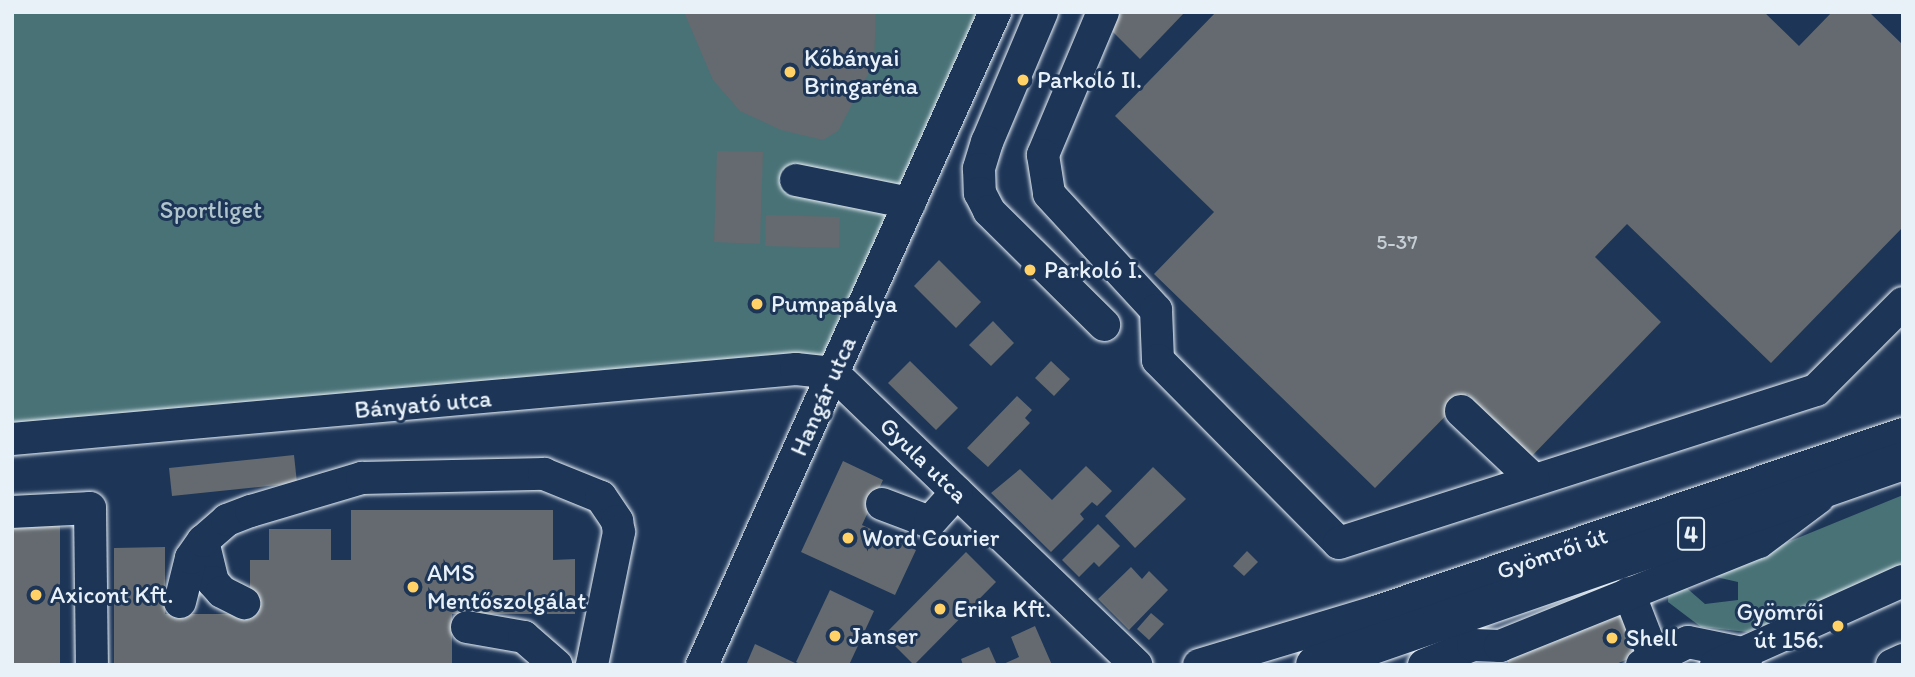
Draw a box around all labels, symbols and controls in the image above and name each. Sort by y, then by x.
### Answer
place label: Kőbányai Bringaréna [804,44,918,100]
marker: Kőbányai Bringaréna [782,64,798,80]
place label: Parkoló II. [1037,66,1142,94]
marker: Parkoló II. [1015,72,1031,88]
park label: Sportliget [160,196,262,224]
house number: 5-37 [1376,229,1418,255]
place label: Parkoló I. [1044,256,1143,284]
marker: Parkoló I. [1022,262,1038,278]
place label: Pumpapálya [771,290,898,318]
marker: Pumpapálya [749,296,765,312]
street label: Hangár utca [784,332,862,460]
street label: Bányató utca [353,384,493,424]
street label: Gyula utca [874,411,974,509]
road number: 4 [1677,514,1705,554]
street label: Gyömrői út [1493,521,1611,585]
place label: Word Courier [862,524,999,552]
marker: Word Courier [840,530,856,546]
place label: AMS Mentőszolgálat [427,559,586,615]
marker: AMS Mentőszolgálat [405,579,421,595]
place label: Axicont Kft. [50,581,173,609]
marker: Axicont Kft. [28,587,44,603]
place label: Erika Kft. [954,595,1051,623]
place label: Gyömrői út 156. [1736,598,1824,654]
marker: Erika Kft. [932,601,948,617]
marker: Gyömrői út 156. [1830,618,1846,634]
place label: Janser [849,622,918,650]
place label: Shell [1626,624,1677,652]
marker: Janser [827,628,843,644]
marker: Shell [1604,630,1620,646]

